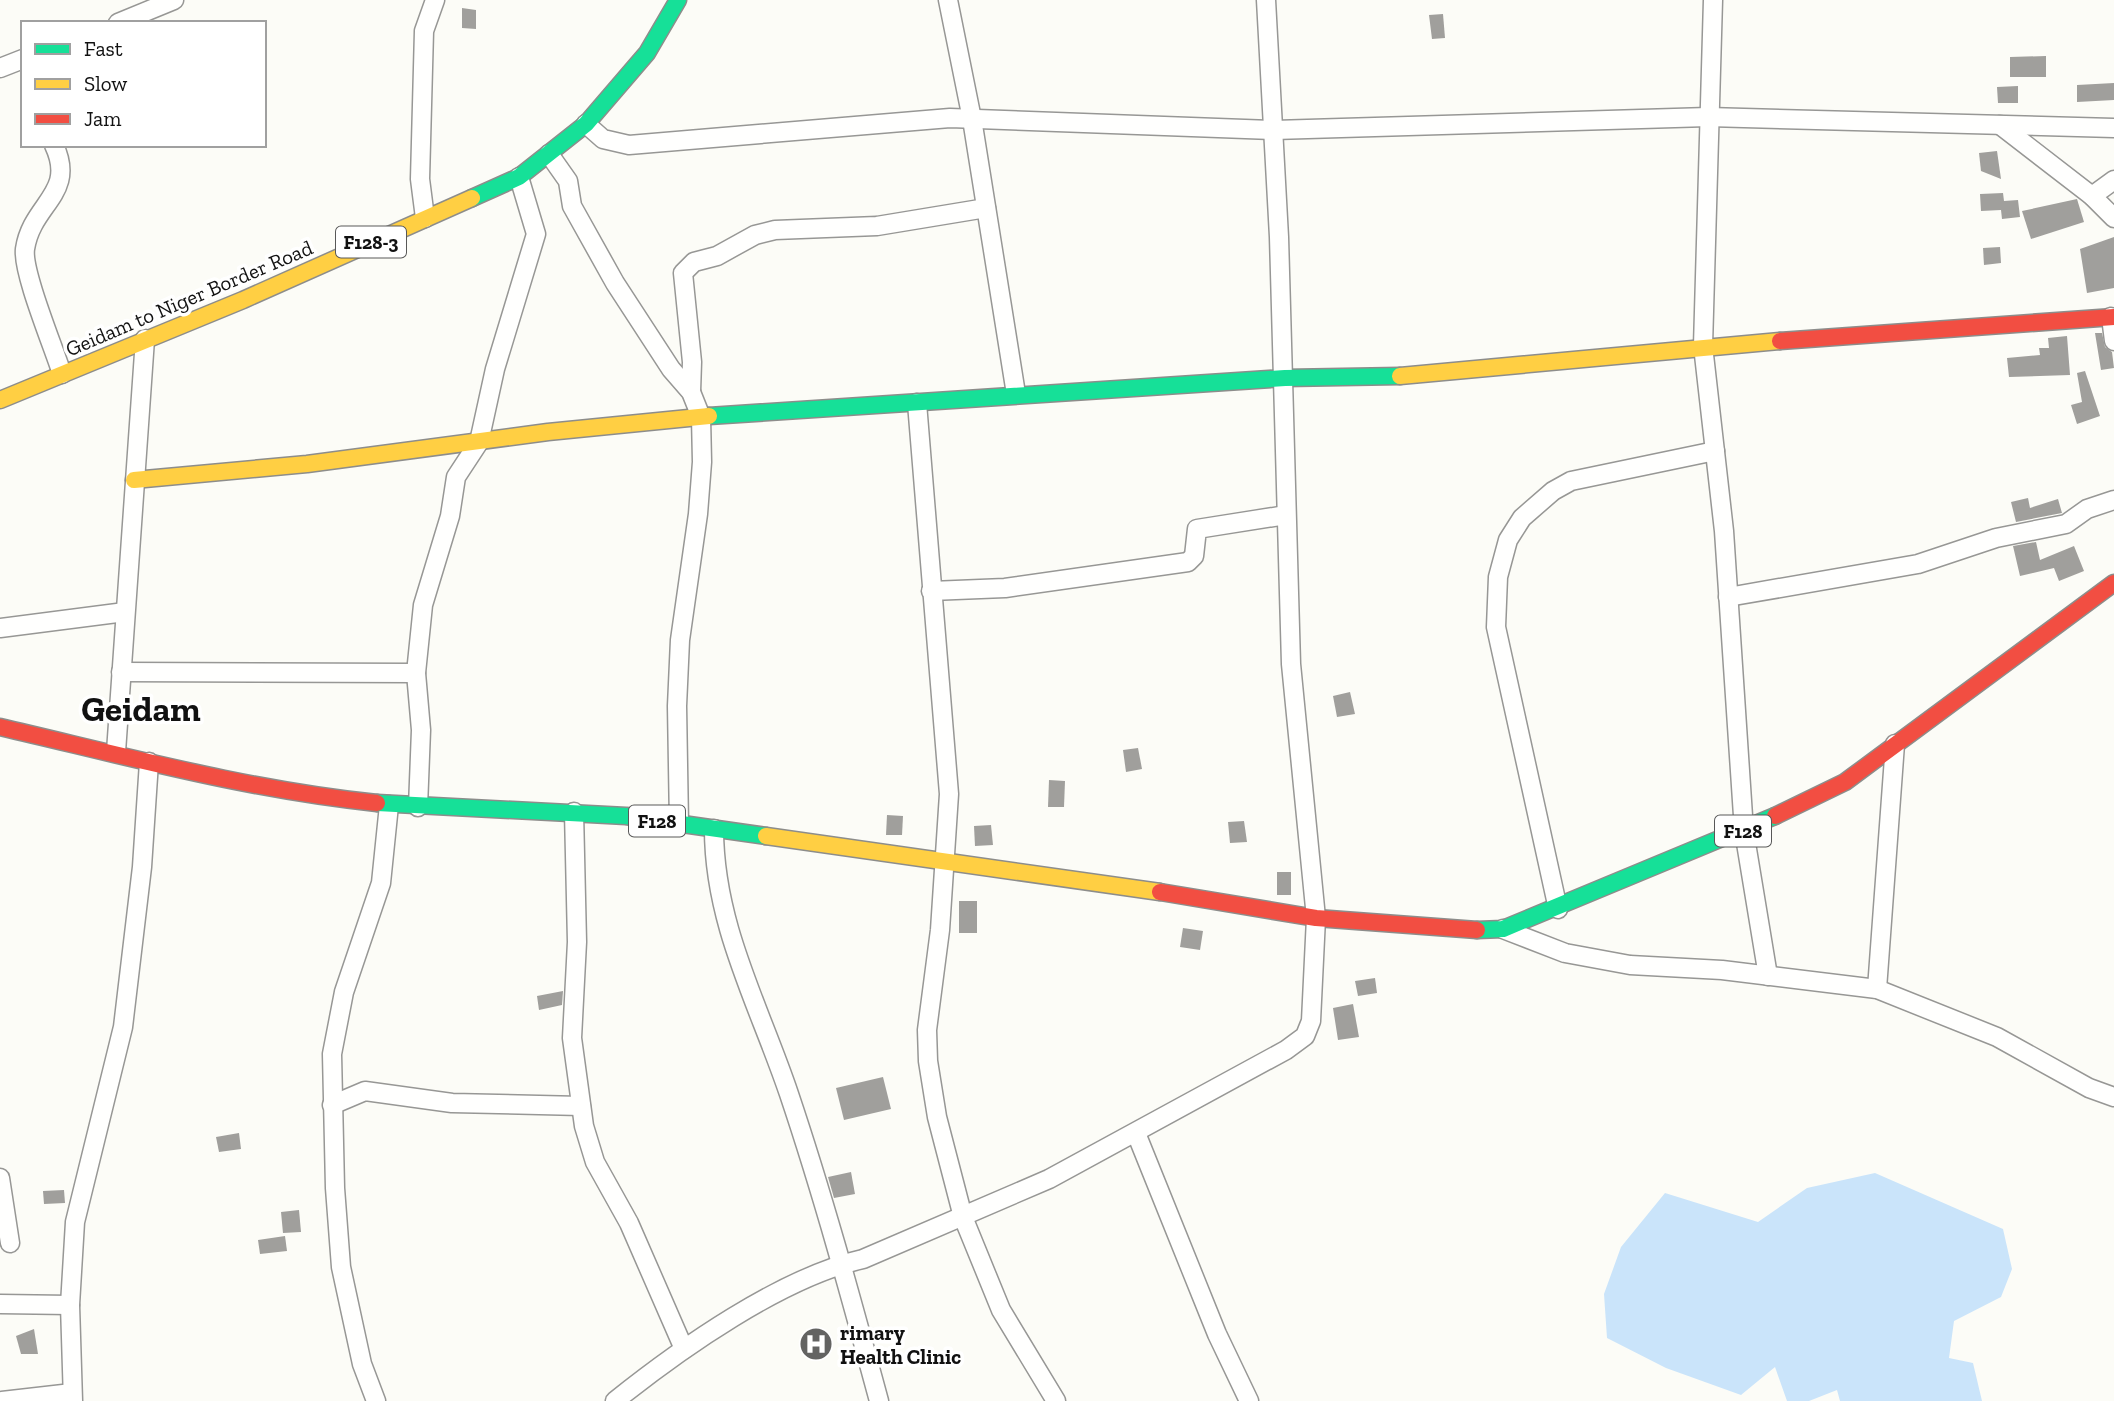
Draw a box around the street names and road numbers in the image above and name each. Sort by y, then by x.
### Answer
road number: F128-3 [336,226,406,258]
street label: Geidam to Niger Border Road [62,234,317,361]
road number: F128 [629,806,685,836]
road number: F128 [1715,816,1771,846]

